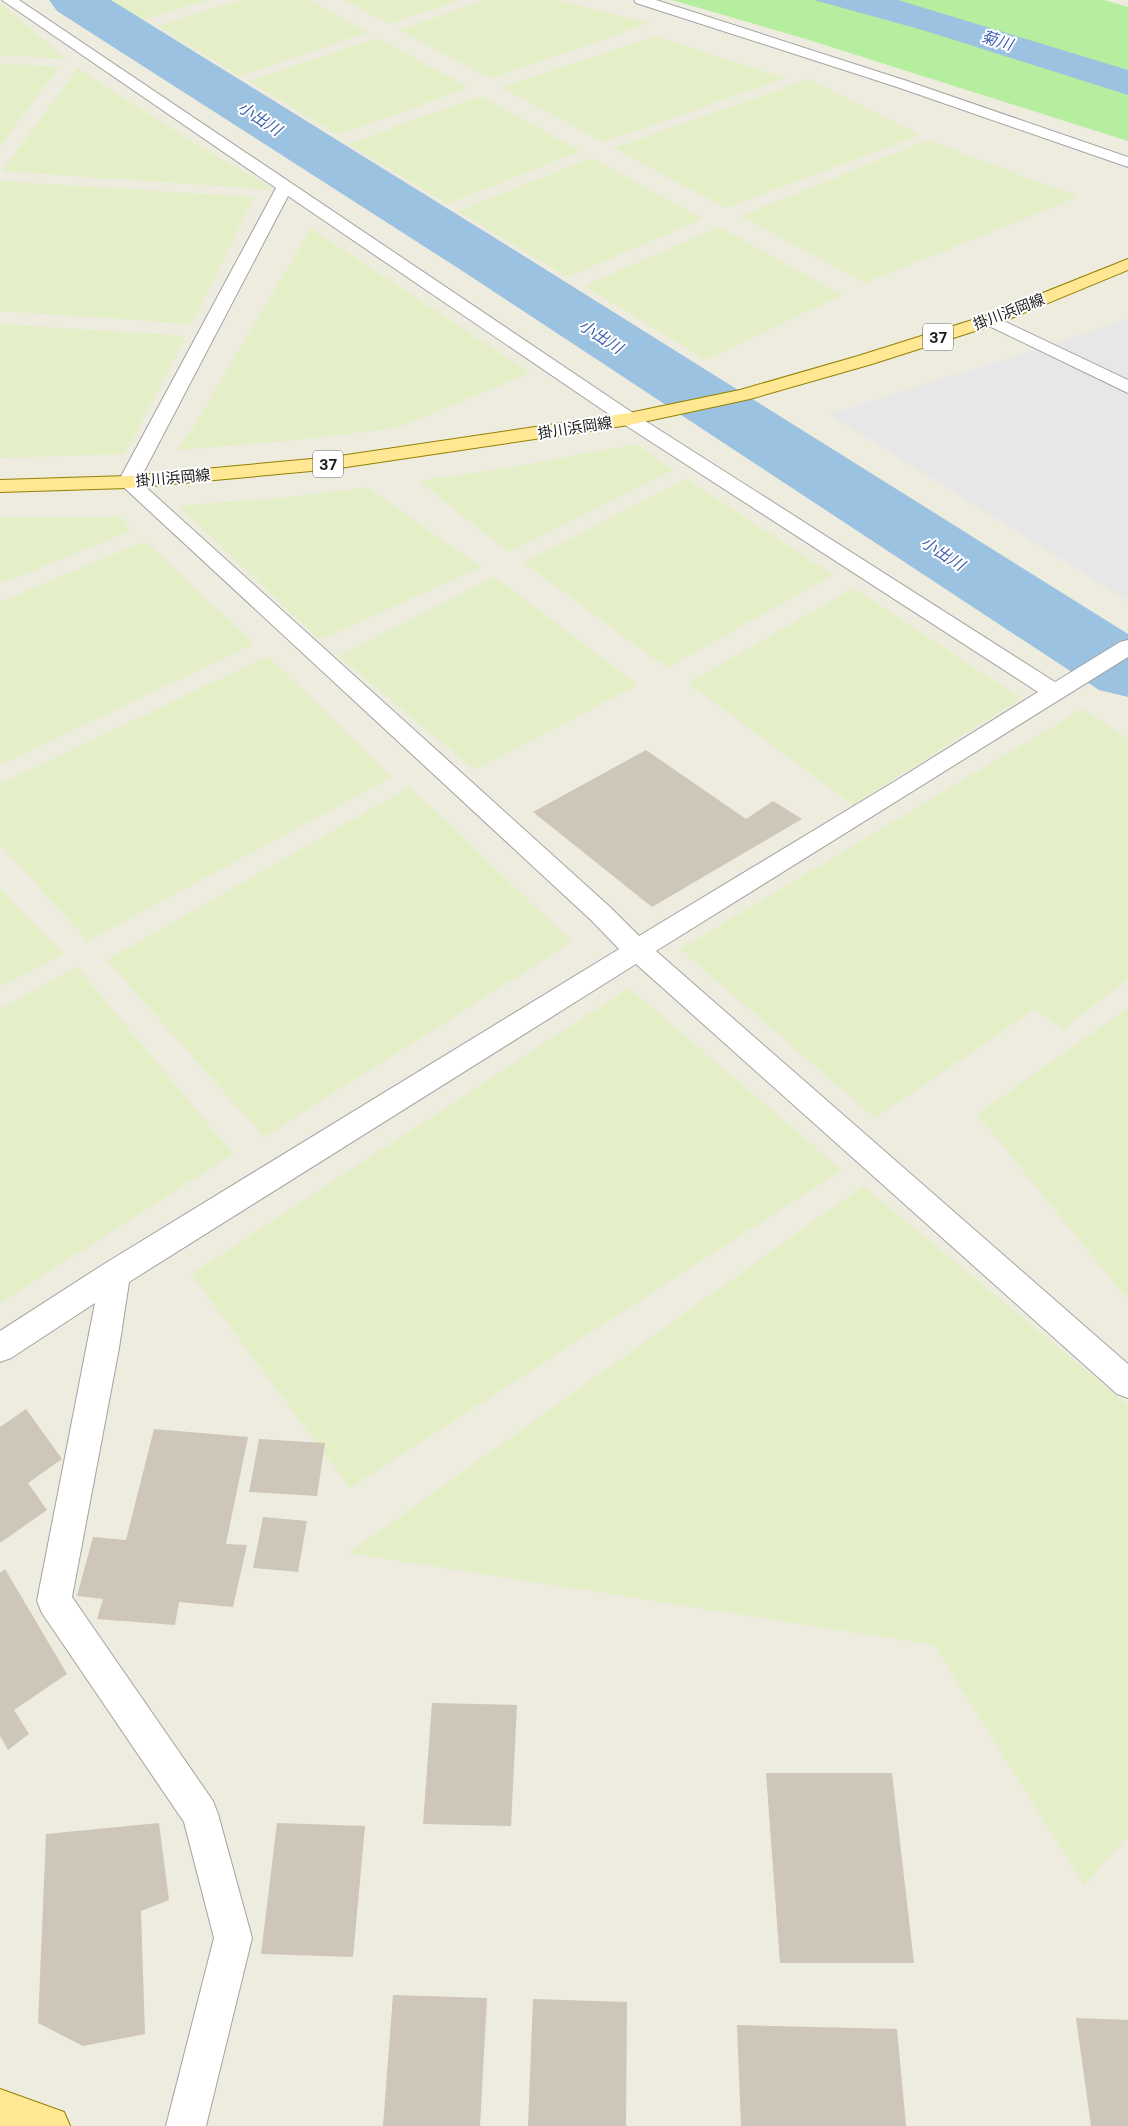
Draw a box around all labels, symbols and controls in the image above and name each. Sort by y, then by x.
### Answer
water label: 菊川 [978,26,1017,56]
water label: 小出川 [234,97,287,141]
street label: 掛川浜岡線 [970,289,1048,335]
water label: 小出川 [575,315,628,359]
road number: 37 [923,324,953,351]
street label: 掛川浜岡線 [536,412,614,444]
road number: 37 [313,450,343,478]
street label: 掛川浜岡線 [135,465,211,491]
water label: 小出川 [917,532,970,576]

